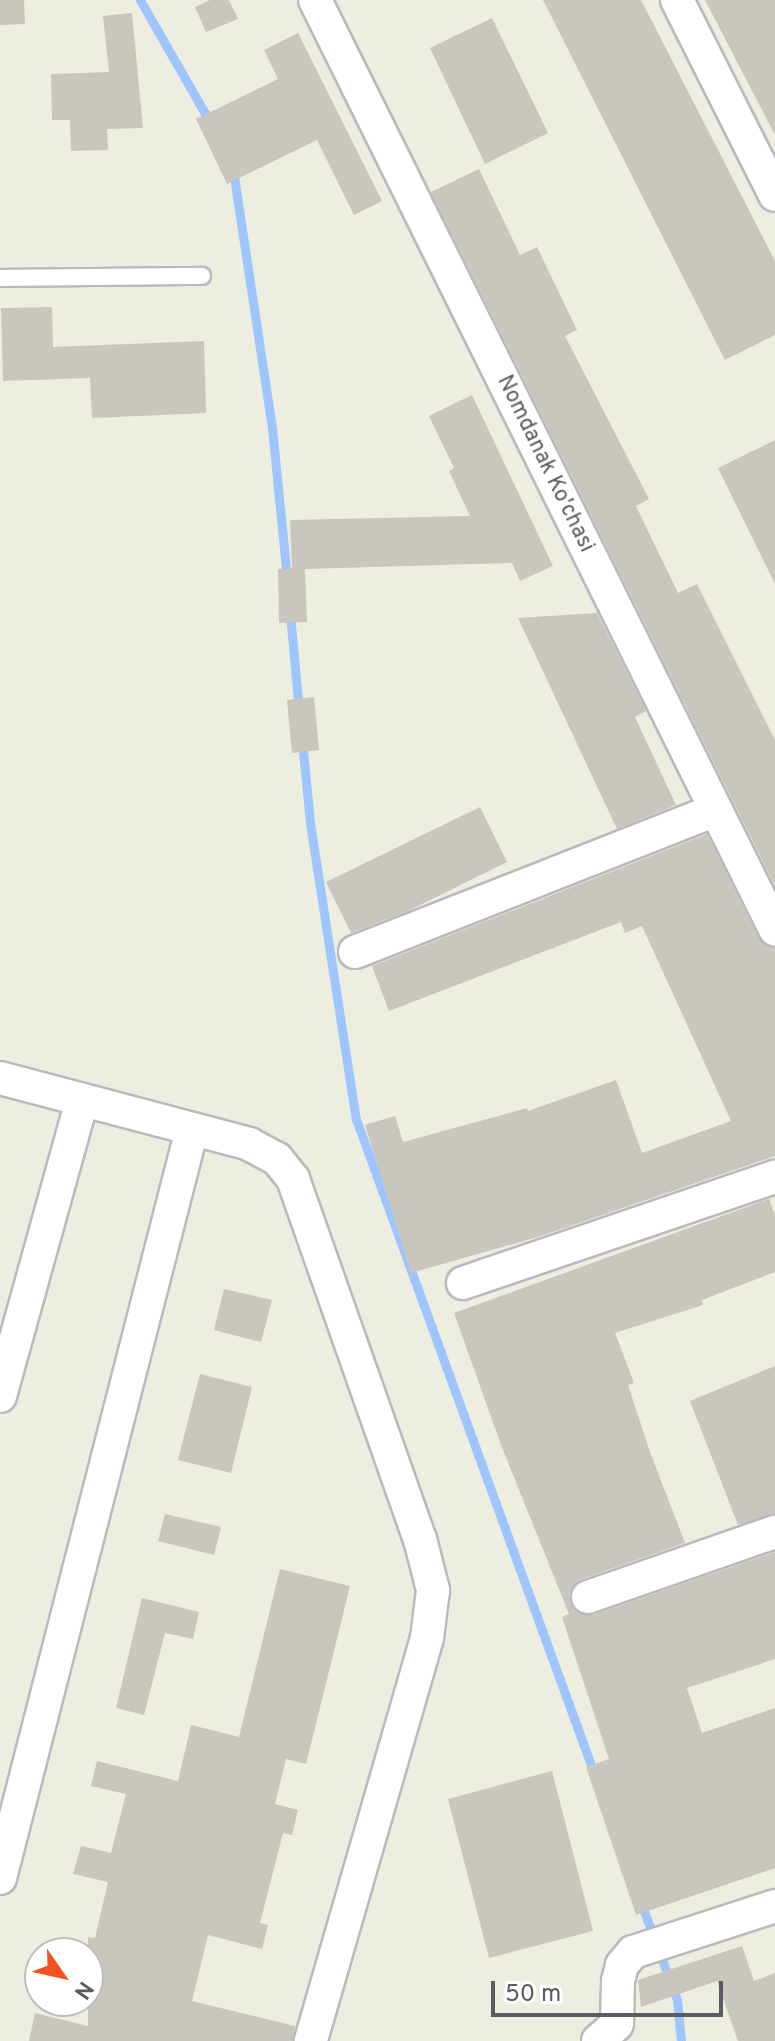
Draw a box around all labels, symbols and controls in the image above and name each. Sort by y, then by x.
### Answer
street label: Nomdanak Ko'chasi [491,371,599,557]
north arrow [24,1937,104,2017]
scale bar [495,1965,727,2015]
text: N [67,1975,98,2004]
text: 50 m [505,1980,561,2010]

